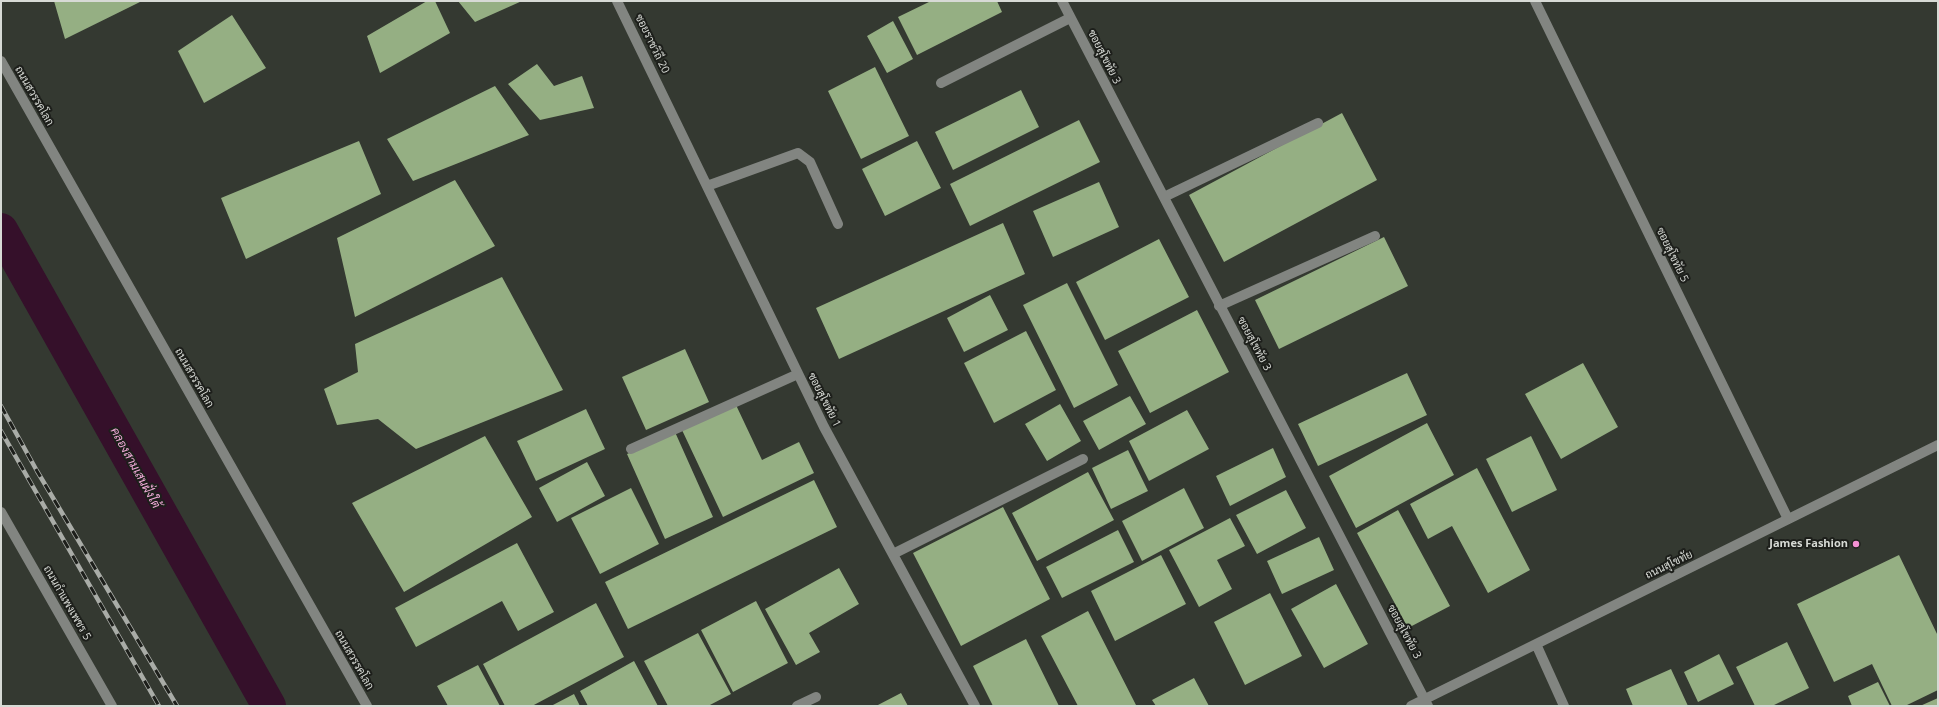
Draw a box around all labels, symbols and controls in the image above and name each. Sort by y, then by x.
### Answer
street label: ซอยราชวิถี 20 [632,12,672,76]
street label: ซอยสุโขทัย 3 [1085,28,1123,86]
street label: ถนนสวรรคโลก [12,64,56,128]
street label: ซอยสุโขทัย 5 [1653,225,1691,285]
street label: ซอยสุโขทัย 3 [1234,315,1274,373]
street label: ถนนสวรรคโลก [172,346,216,410]
street label: ซอยสุโขทัย 1 [805,371,843,429]
water label: คลองสามเสนฝั่งใต้ [107,425,163,511]
place label: James Fashion [1769,537,1848,551]
marker: James Fashion [1851,539,1861,549]
street label: ถนนสุโขทัย [1643,548,1695,582]
street label: ถนนกำแพงเพชร 5 [40,563,94,643]
street label: ซอยสุโขทัย 3 [1384,603,1424,661]
street label: ถนนสวรรคโลก [332,628,376,692]

